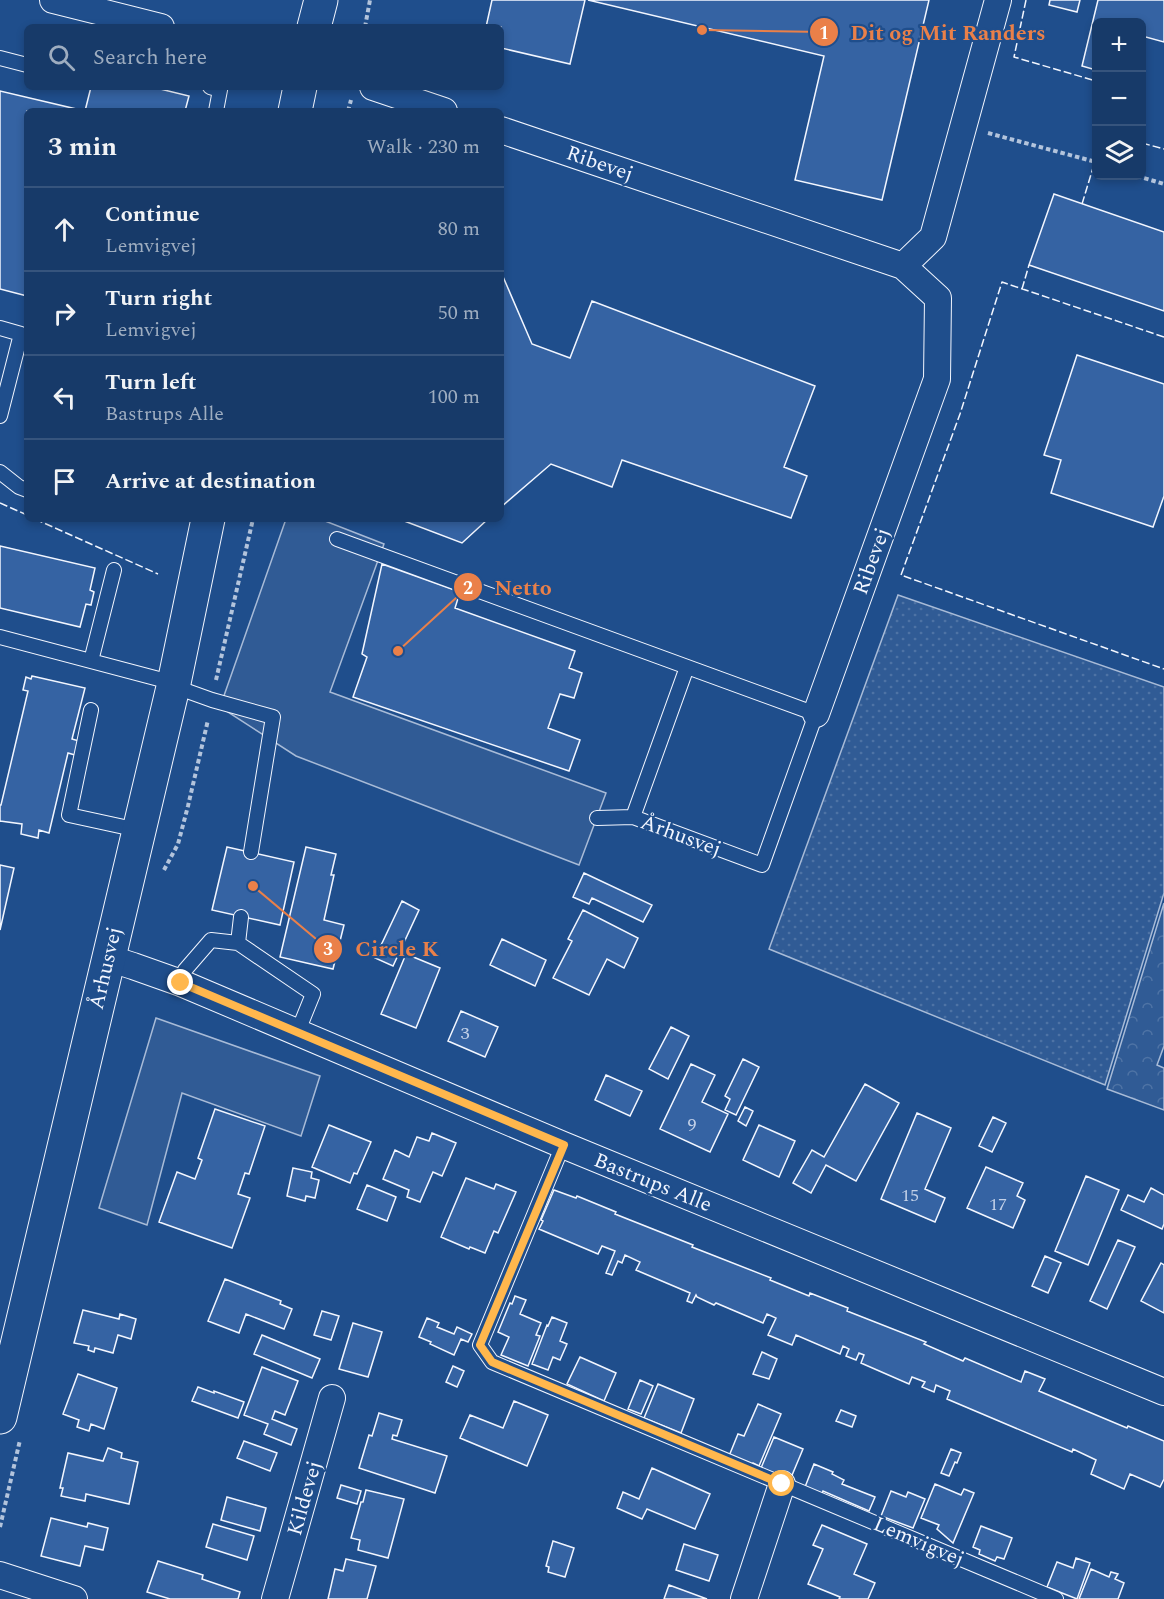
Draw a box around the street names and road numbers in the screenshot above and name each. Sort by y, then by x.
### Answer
street label: Ribevej [562,138,638,190]
street label: Ribevej [845,523,899,599]
street label: Århusvej [636,807,726,865]
street label: Århusvej [81,924,131,1013]
street label: Bastrups Alle [589,1145,717,1221]
street label: Kildevej [279,1457,331,1539]
street label: Lemvigvej [868,1508,969,1575]

